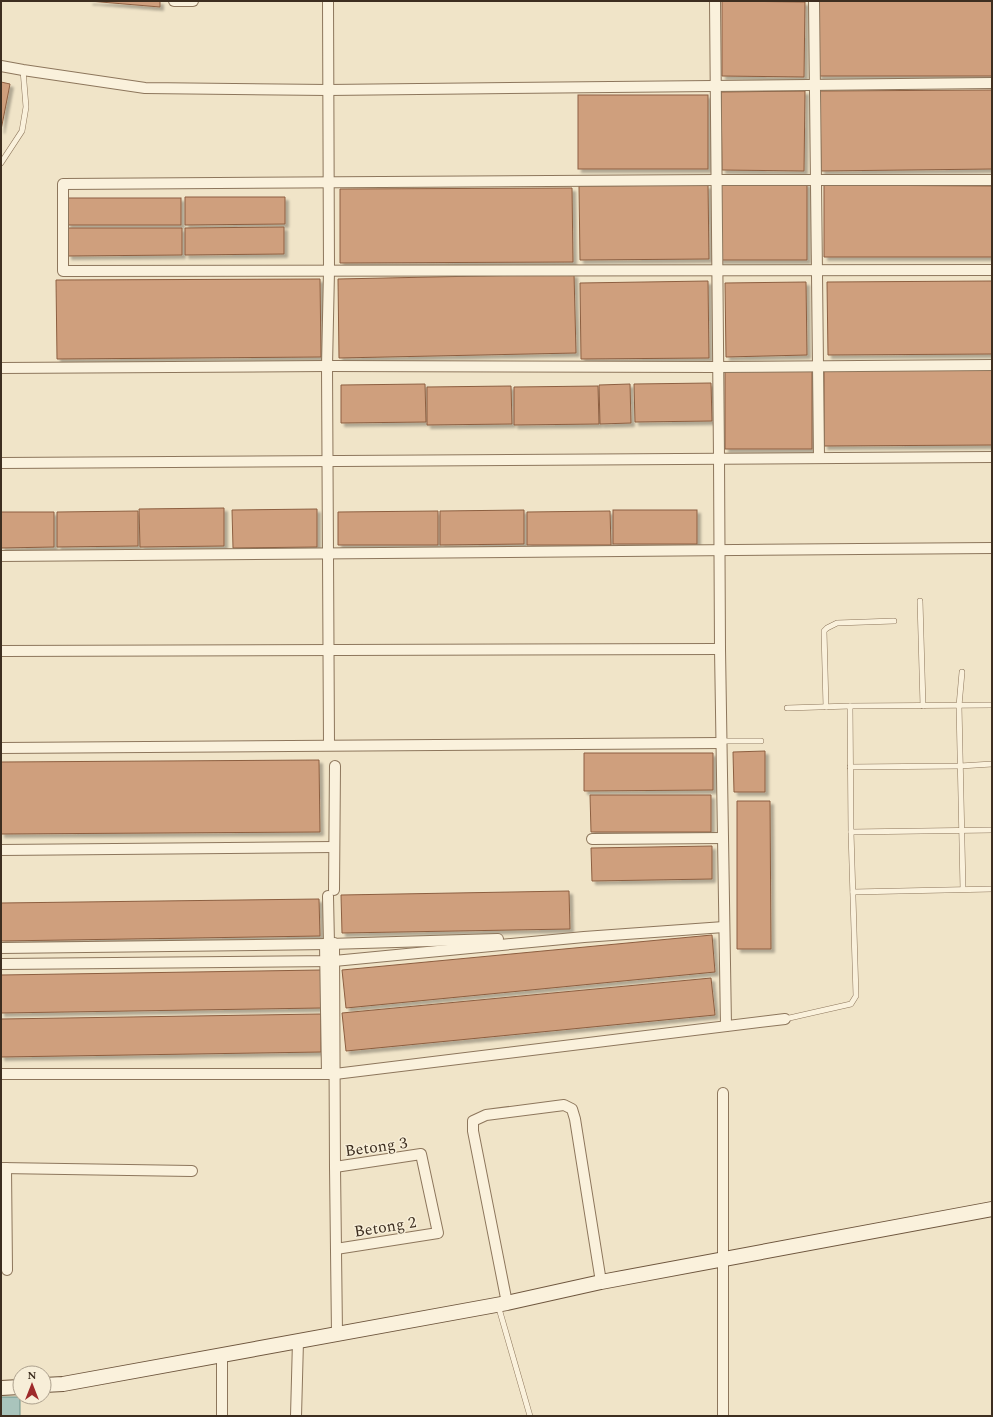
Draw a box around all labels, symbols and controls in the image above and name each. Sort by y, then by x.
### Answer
street label: Betong 3 [343,1131,409,1163]
street label: Betong 2 [352,1210,418,1244]
north arrow [12,1365,52,1405]
text: N [28,1367,37,1384]

